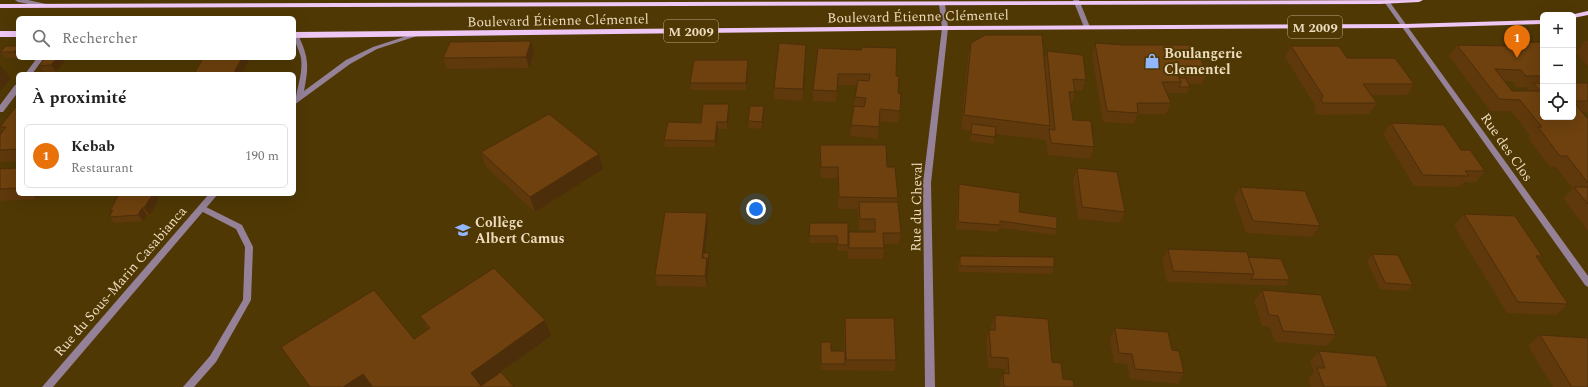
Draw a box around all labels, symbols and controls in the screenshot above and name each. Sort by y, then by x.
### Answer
street label: Boulevard Étienne Clémentel [827,4,1009,29]
street label: Boulevard Étienne Clémentel [467,8,649,33]
map controls [1540,12,1576,120]
button: + [1540,12,1576,48]
search box [16,16,296,60]
road number: M 2009 [1288,16,1342,38]
road number: M 2009 [664,20,718,42]
pin: 1 [1504,25,1530,58]
icon: search [30,27,52,49]
text: Rechercher [62,27,137,50]
place label: Boulangerie Clementel [1164,43,1242,80]
button: − [1540,48,1576,84]
shop icon: Boulangerie Clementel [1143,52,1161,70]
button: locate [1540,84,1576,120]
text: À proximité [32,85,127,111]
street label: Rue des Clos [1475,109,1538,186]
text: Kebab [71,135,115,158]
text: 1 [42,146,50,166]
text: 190 m [245,146,279,166]
text: Restaurant [71,158,133,178]
street label: Rue du Cheval [905,162,928,252]
your location [746,199,766,219]
street label: Rue du Sous-Marin Casabianca [49,201,192,361]
place label: Collège Albert Camus [475,212,565,249]
school or university icon: Collège Albert Camus [454,221,472,239]

